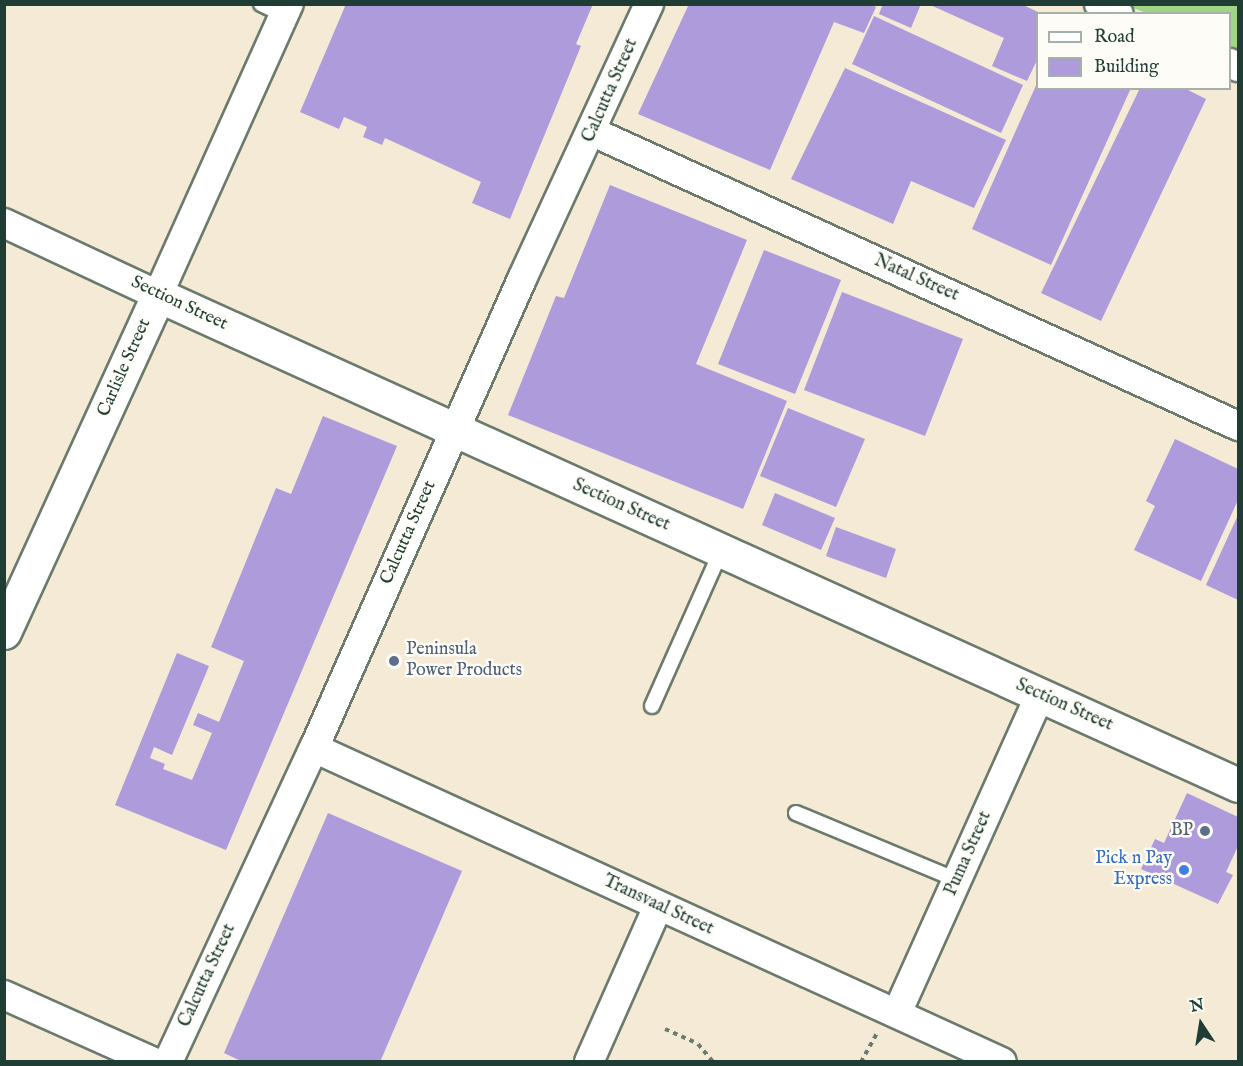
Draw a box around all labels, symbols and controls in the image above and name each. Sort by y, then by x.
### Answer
legend [1036,12,1231,90]
text: Road [1094,26,1135,49]
street label: Calcutta Street [578,36,644,146]
text: Building [1094,56,1159,79]
street label: Natal Street [870,251,962,307]
street label: Section Street [127,272,231,336]
street label: Carlisle Street [94,316,156,420]
street label: Section Street [569,475,673,537]
street label: Calcutta Street [376,478,442,588]
place label: Peninsula Power Products [406,640,522,682]
marker: Peninsula Power Products [387,654,401,668]
street label: Section Street [1012,675,1116,737]
street label: Puma Street [941,808,997,900]
place label: BP [1171,820,1193,842]
marker: BP [1198,824,1212,838]
place label: Pick n Pay Express [1095,849,1172,892]
marker: Pick n Pay Express [1177,863,1191,877]
street label: Transvaal Street [599,871,717,941]
street label: Calcutta Street [175,921,241,1031]
north arrow [1171,994,1231,1054]
text: N [1188,995,1206,1018]

